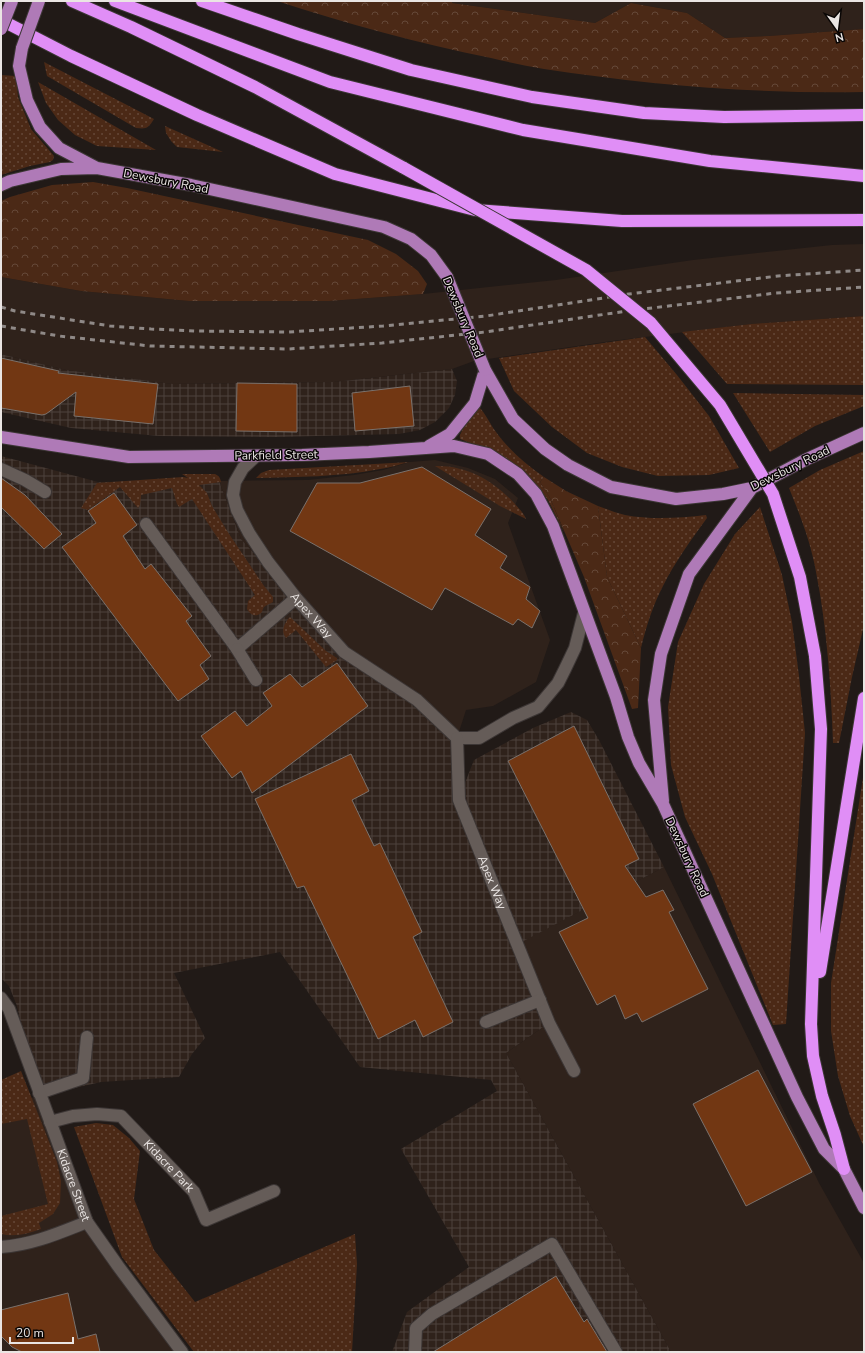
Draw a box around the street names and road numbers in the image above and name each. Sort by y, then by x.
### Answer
street label: Dewsbury Road [122,165,210,197]
street label: Dewsbury Road [439,274,487,360]
street label: Dewsbury Road [748,442,832,494]
street label: Parkfield Street [234,446,319,464]
street label: Apex Way [287,589,337,642]
street label: Dewsbury Road [661,814,713,900]
street label: Apex Way [474,853,511,912]
street label: Kidacre Park [140,1136,198,1196]
street label: Kidacre Street [53,1147,94,1224]

